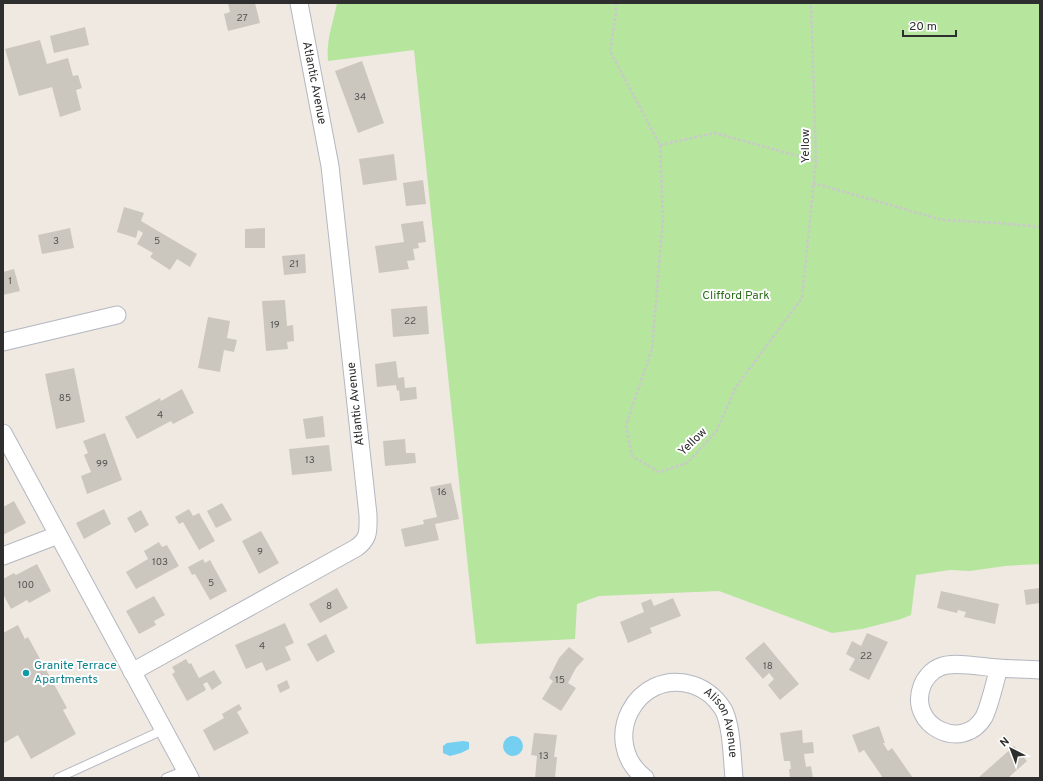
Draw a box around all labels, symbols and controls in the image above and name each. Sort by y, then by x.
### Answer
house number: 27 [236,12,248,25]
scale bar [903,12,956,38]
text: 20 m [909,19,937,35]
street label: Atlantic Avenue [298,40,330,126]
house number: 34 [354,91,366,104]
street label: Yellow [798,128,814,163]
house number: 3 [53,235,59,248]
house number: 5 [154,235,160,248]
house number: 21 [289,258,299,271]
house number: 1 [8,275,12,288]
park label: Clifford Park [702,288,770,304]
house number: 22 [404,315,416,328]
house number: 19 [270,319,280,332]
street label: Atlantic Avenue [344,361,368,447]
house number: 85 [59,392,71,405]
house number: 4 [157,409,163,422]
street label: Yellow [675,424,711,460]
house number: 13 [305,454,315,467]
house number: 99 [96,458,108,471]
house number: 16 [437,486,447,499]
house number: 9 [257,546,263,559]
house number: 103 [152,556,168,569]
house number: 5 [208,577,214,590]
house number: 100 [18,579,34,592]
house number: 8 [326,600,332,613]
house number: 4 [259,640,265,653]
house number: 22 [860,650,872,663]
place label: Granite Terrace Apartments [34,658,117,688]
house number: 18 [763,660,773,673]
marker: Granite Terrace Apartments [21,668,31,678]
house number: 15 [555,674,565,687]
street label: Alison Avenue [700,684,740,758]
north arrow [991,729,1031,769]
text: N [997,734,1013,750]
house number: 13 [539,750,549,763]

